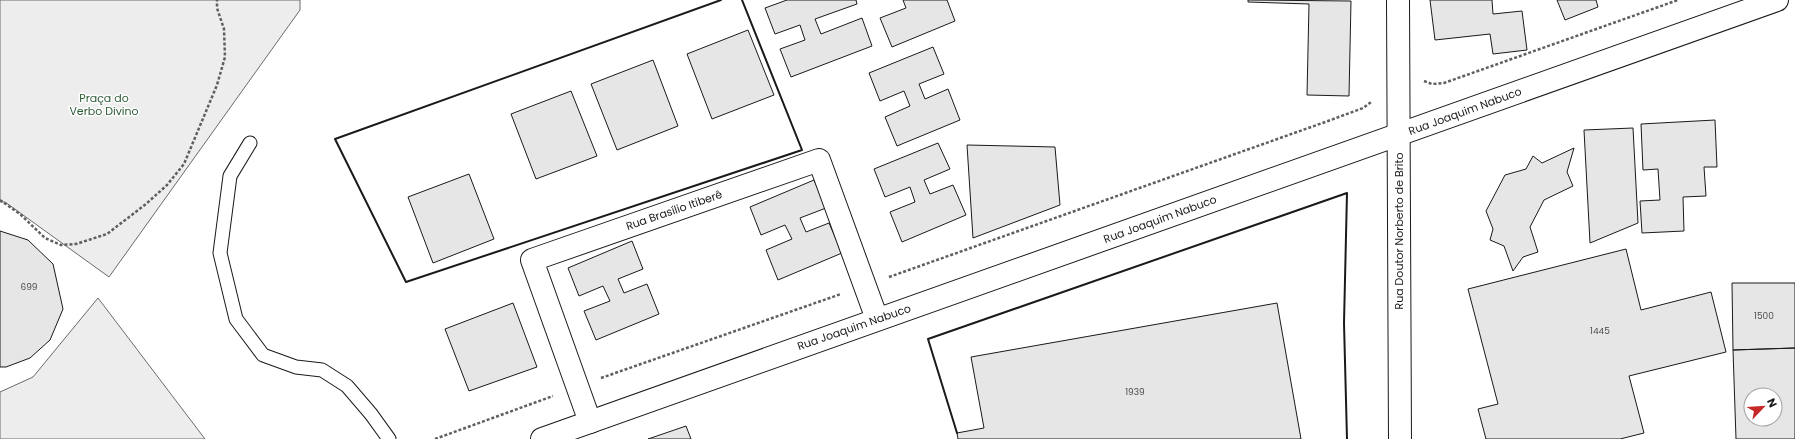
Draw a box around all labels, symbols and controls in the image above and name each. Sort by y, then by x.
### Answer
street label: Rua Joaquim Nabuco [1406,83,1524,139]
park label: Praça do Verbo Divino [69,90,139,119]
street label: Rua Doutor Norberto de Brito [1391,152,1407,310]
street label: Rua Brasílio Itiberê [624,186,724,234]
street label: Rua Joaquim Nabuco [1101,191,1219,247]
house number: 699 [20,281,38,293]
street label: Rua Joaquim Nabuco [795,300,913,354]
house number: 1500 [1754,310,1774,322]
house number: 1445 [1590,325,1610,337]
house number: 1939 [1125,386,1145,398]
north arrow [1743,387,1783,427]
text: N [1763,396,1781,410]

